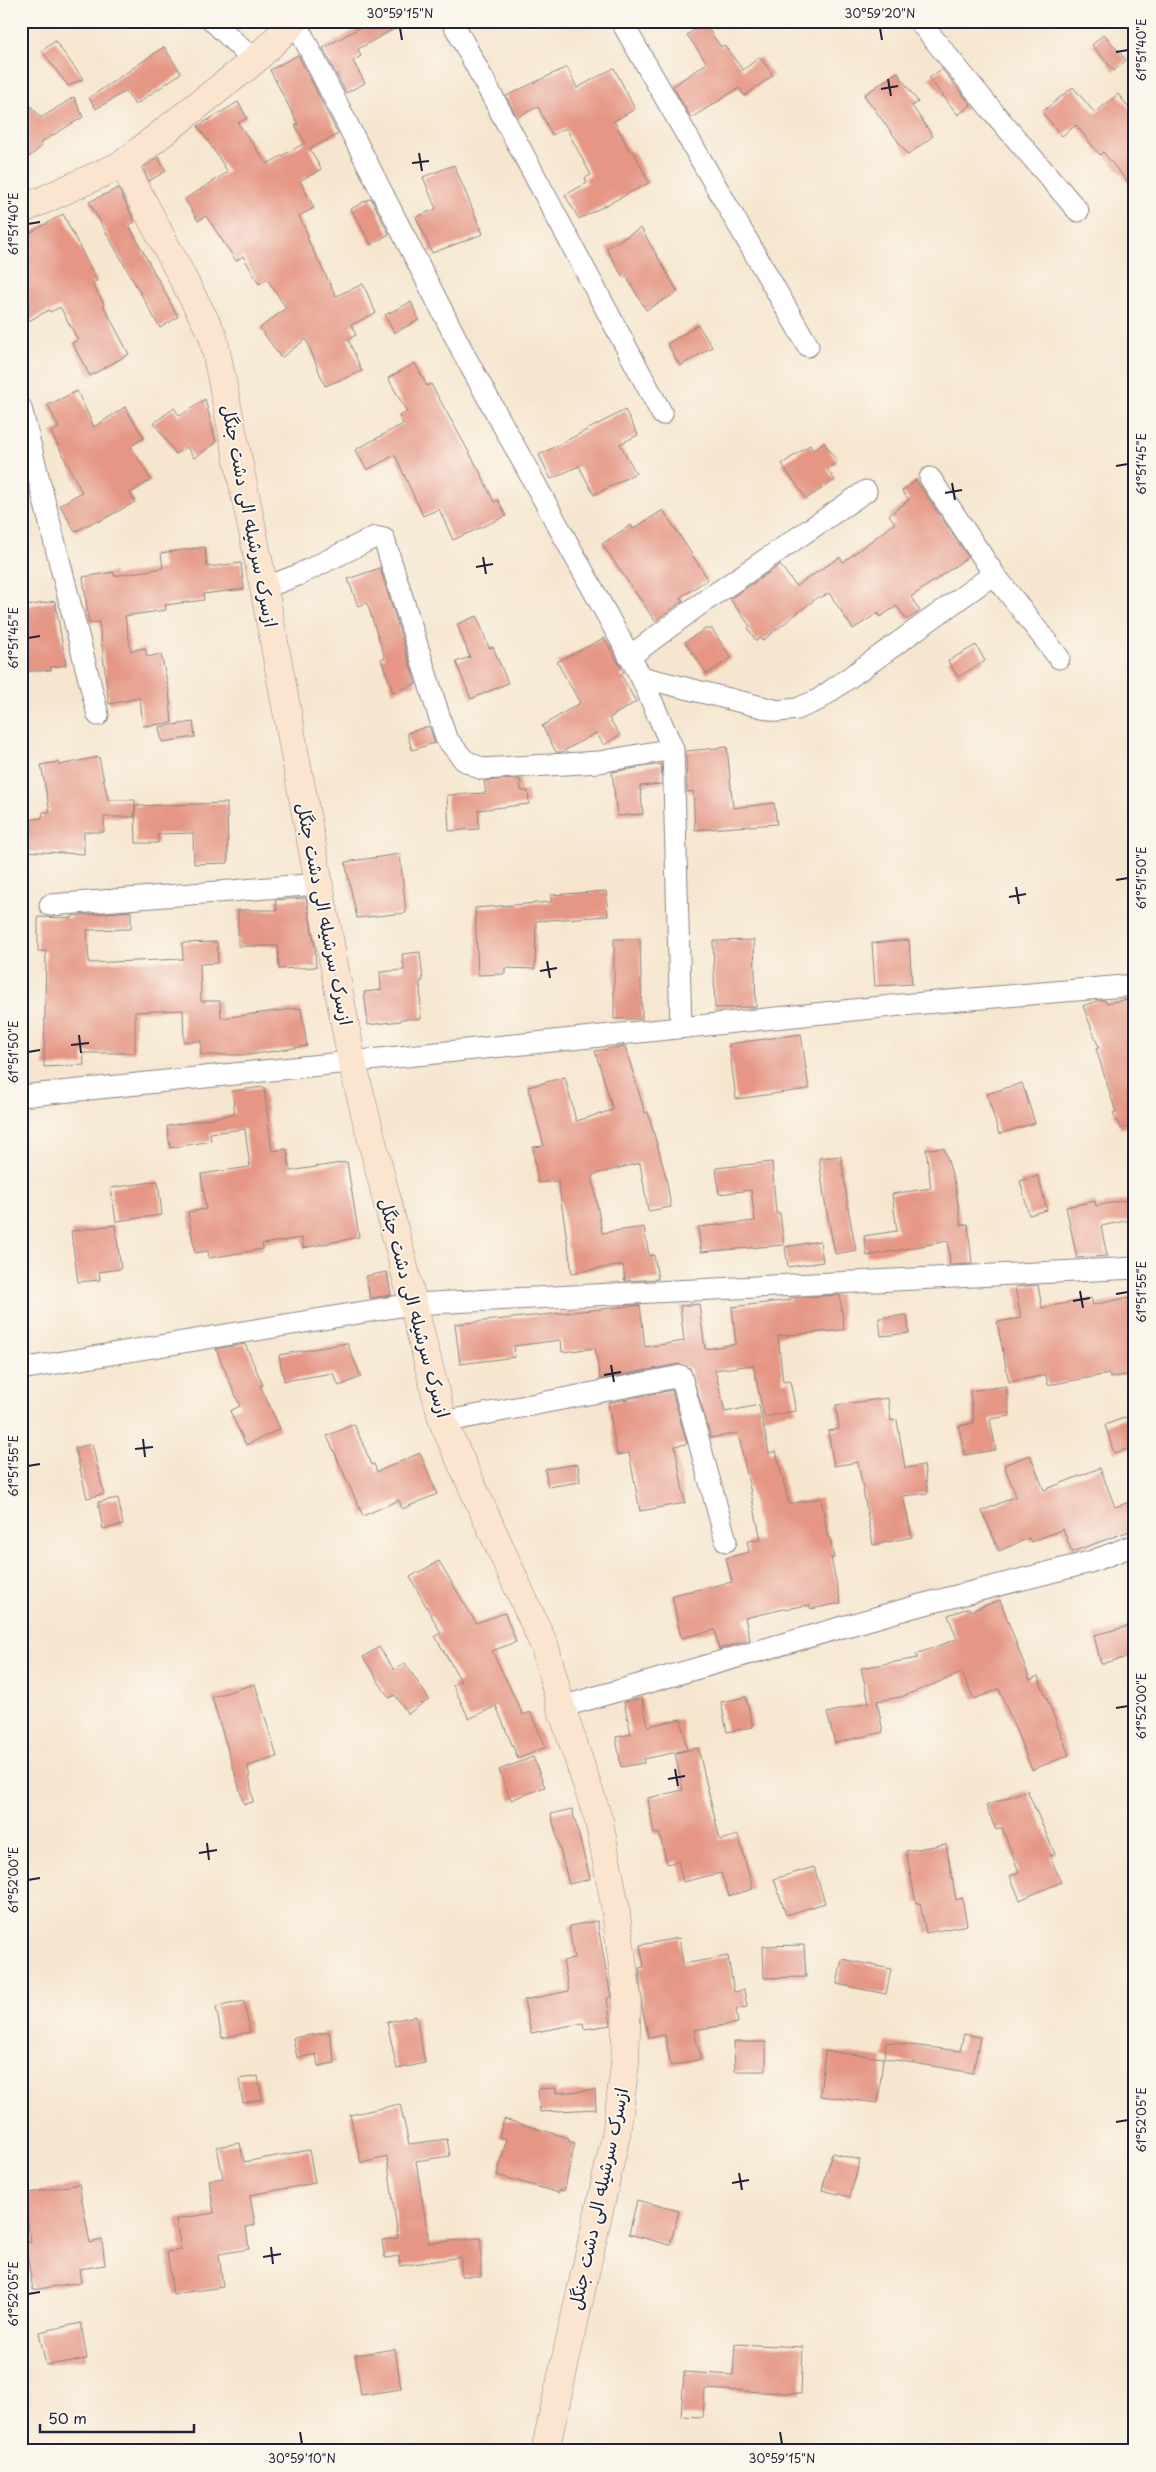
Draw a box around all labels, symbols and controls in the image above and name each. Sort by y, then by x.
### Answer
text: 30°59'15"N [367,4,433,22]
text: 30°59'20"N [845,4,915,22]
text: 61°51'40"E [1132,18,1150,82]
text: 61°51'40"E [4,192,22,256]
street label: ازسرک سرشیله الی دشت جنگل [216,402,285,630]
text: 61°51'45"E [1132,433,1150,495]
text: 61°51'45"E [4,607,22,669]
street label: ازسرک سرشیله الی دشت جنگل [291,800,360,1028]
text: 61°51'50"E [1132,847,1150,909]
text: 61°51'50"E [4,1021,22,1083]
street label: ازسرک سرشیله الی دشت جنگل [373,1195,458,1421]
text: 61°51'55"E [1132,1261,1150,1323]
text: 61°51'55"E [4,1435,22,1497]
text: 61°52'00"E [1132,1673,1150,1739]
text: 61°52'00"E [4,1847,22,1913]
street label: ازسرک سرشیله الی دشت جنگل [561,2085,634,2312]
text: 61°52'05"E [1132,2087,1150,2153]
text: 61°52'05"E [4,2261,22,2327]
scale bar [40,2402,194,2434]
text: 50 m [48,2406,87,2429]
text: 30°59'10"N [268,2449,336,2467]
text: 30°59'15"N [749,2449,815,2467]

